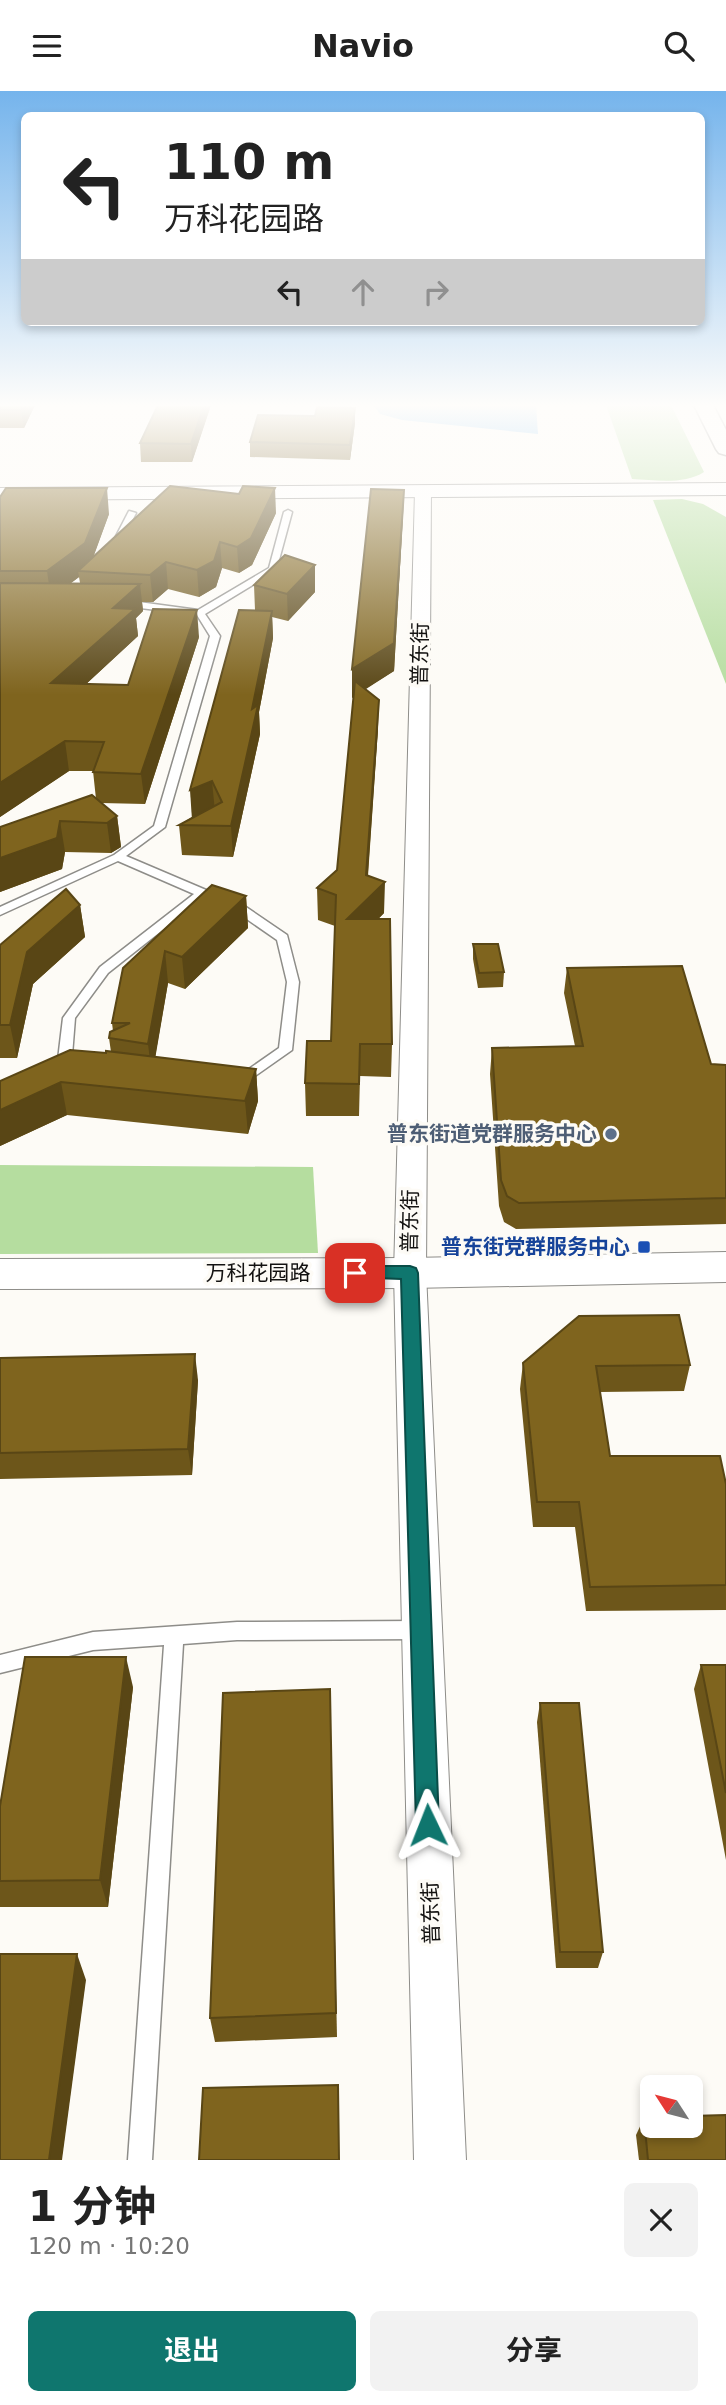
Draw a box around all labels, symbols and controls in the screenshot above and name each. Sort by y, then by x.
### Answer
icon: menu [28,27,66,65]
text: Navio [312,27,414,65]
icon: search [660,27,698,65]
text: 110 m [164,134,334,191]
icon: left [49,140,140,231]
text: 万科花园路 [164,200,324,238]
icon: left [271,273,309,311]
icon: ahead [344,273,382,311]
icon: right [417,273,455,311]
street label: 普东街 [407,622,433,686]
place label: 普东街道党群服务中心 [387,1122,597,1146]
marker: 普东街道党群服务中心 [603,1126,619,1142]
street label: 普东街 [397,1189,423,1253]
place label: 普东街党群服务中心 [441,1235,630,1259]
marker: 普东街党群服务中心 [636,1239,652,1255]
pin [325,1243,385,1303]
icon: arrive [336,1254,374,1292]
street label: 万科花园路 [206,1261,311,1285]
position arrow [391,1788,465,1862]
street label: 普东街 [418,1881,444,1945]
north arrow [640,2075,704,2139]
map controls [640,2075,703,2138]
text: 1 分钟 [28,2182,156,2231]
button: close [624,2183,698,2257]
text: 120 m · 10:20 [28,2233,190,2259]
button: 退出 [28,2311,356,2391]
button: 分享 [370,2311,698,2391]

